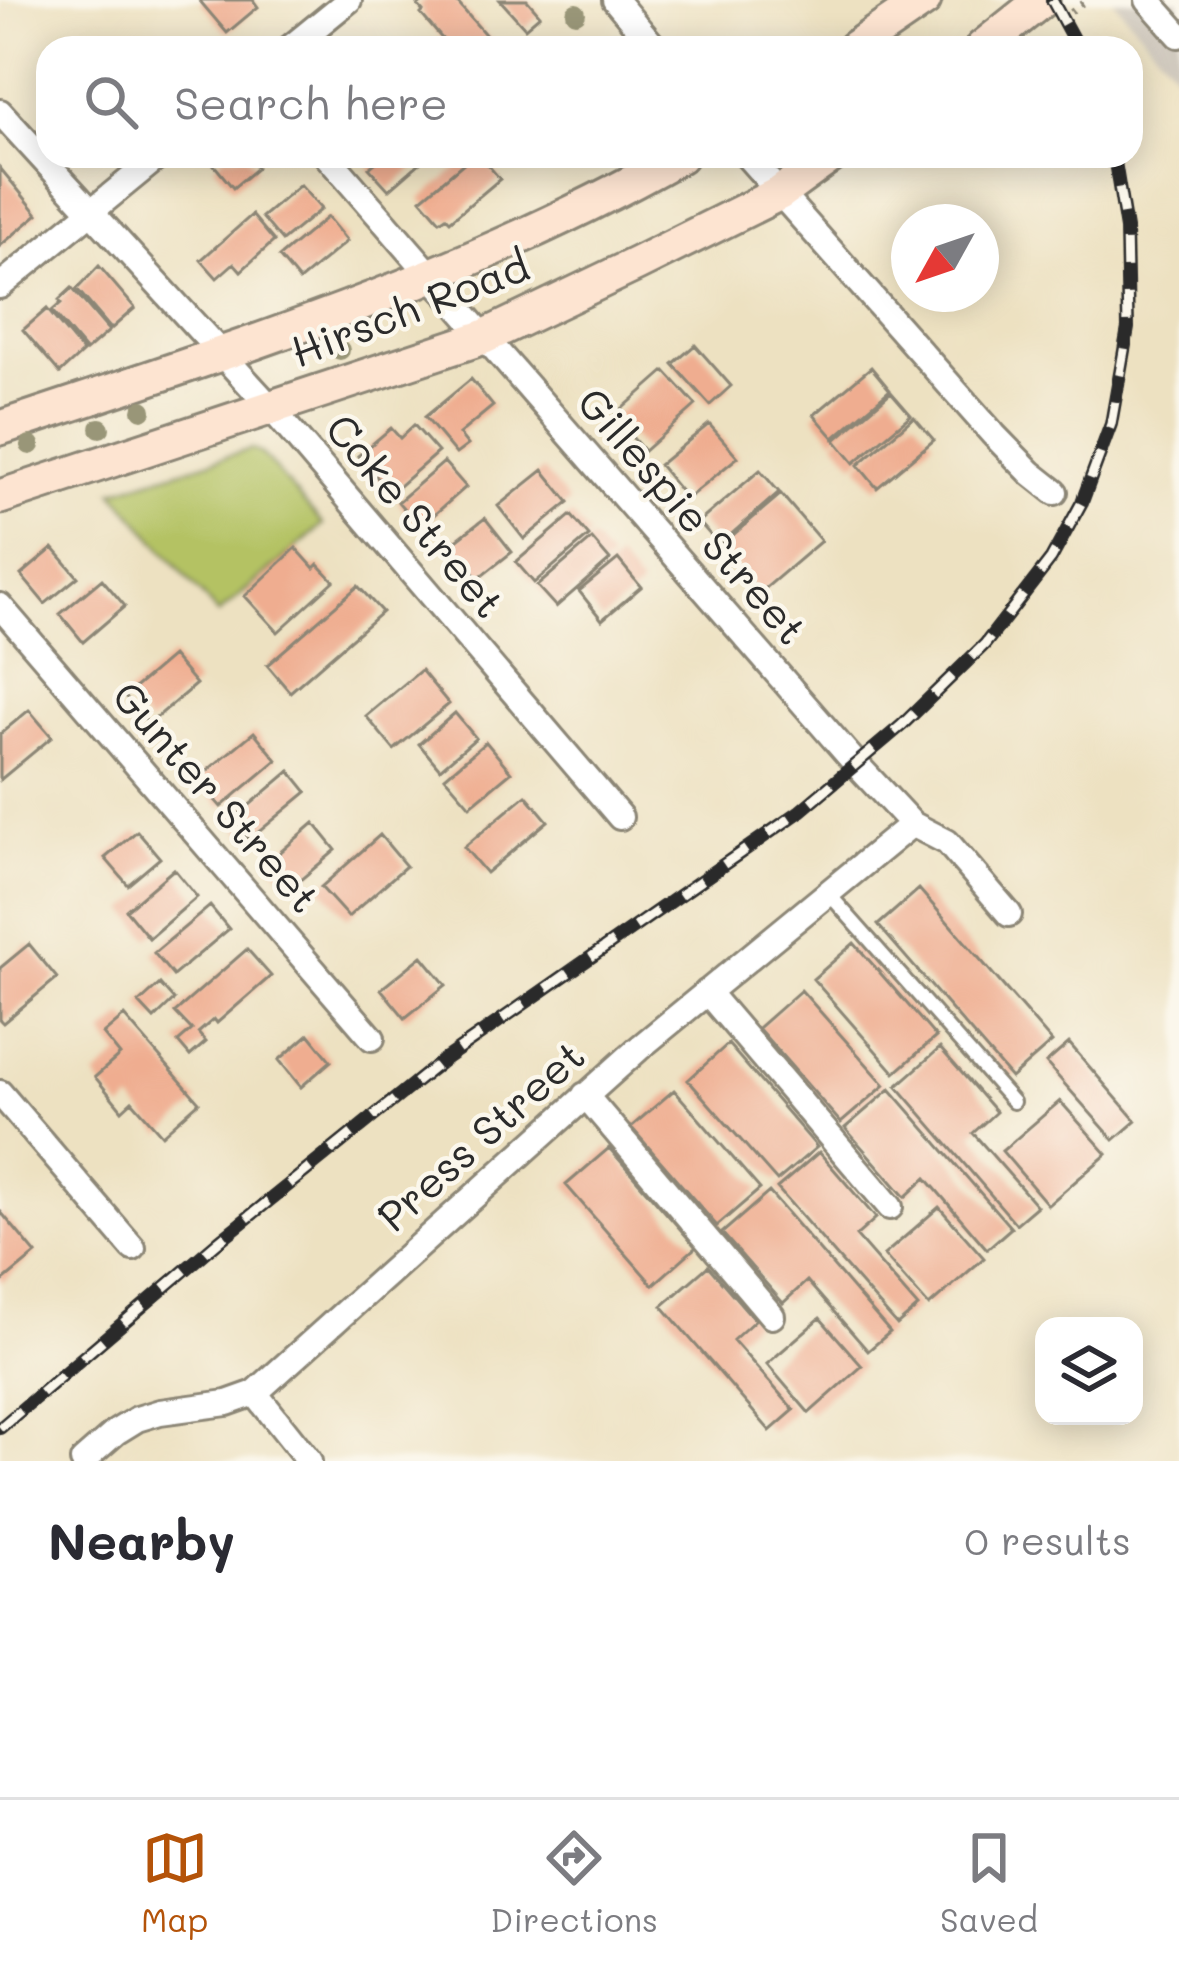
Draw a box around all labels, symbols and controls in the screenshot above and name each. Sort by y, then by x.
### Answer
search box [36,36,1143,168]
icon: search [78,69,144,135]
text: Search here [174,73,448,131]
north arrow [891,204,999,312]
street label: Hirsch Road [283,237,536,378]
street label: Gillespie Street [566,375,820,655]
street label: Coke Street [315,401,518,629]
street label: Gunter Street [101,669,333,924]
street label: Press Street [365,1027,595,1243]
map controls [1035,1317,1143,1425]
button: layers [1035,1317,1143,1425]
text: Nearby [48,1506,235,1573]
text: 0 results [965,1514,1131,1565]
tab: Map [141,1825,208,1940]
tab: Directions [490,1825,658,1940]
tab: Saved [940,1825,1038,1940]

